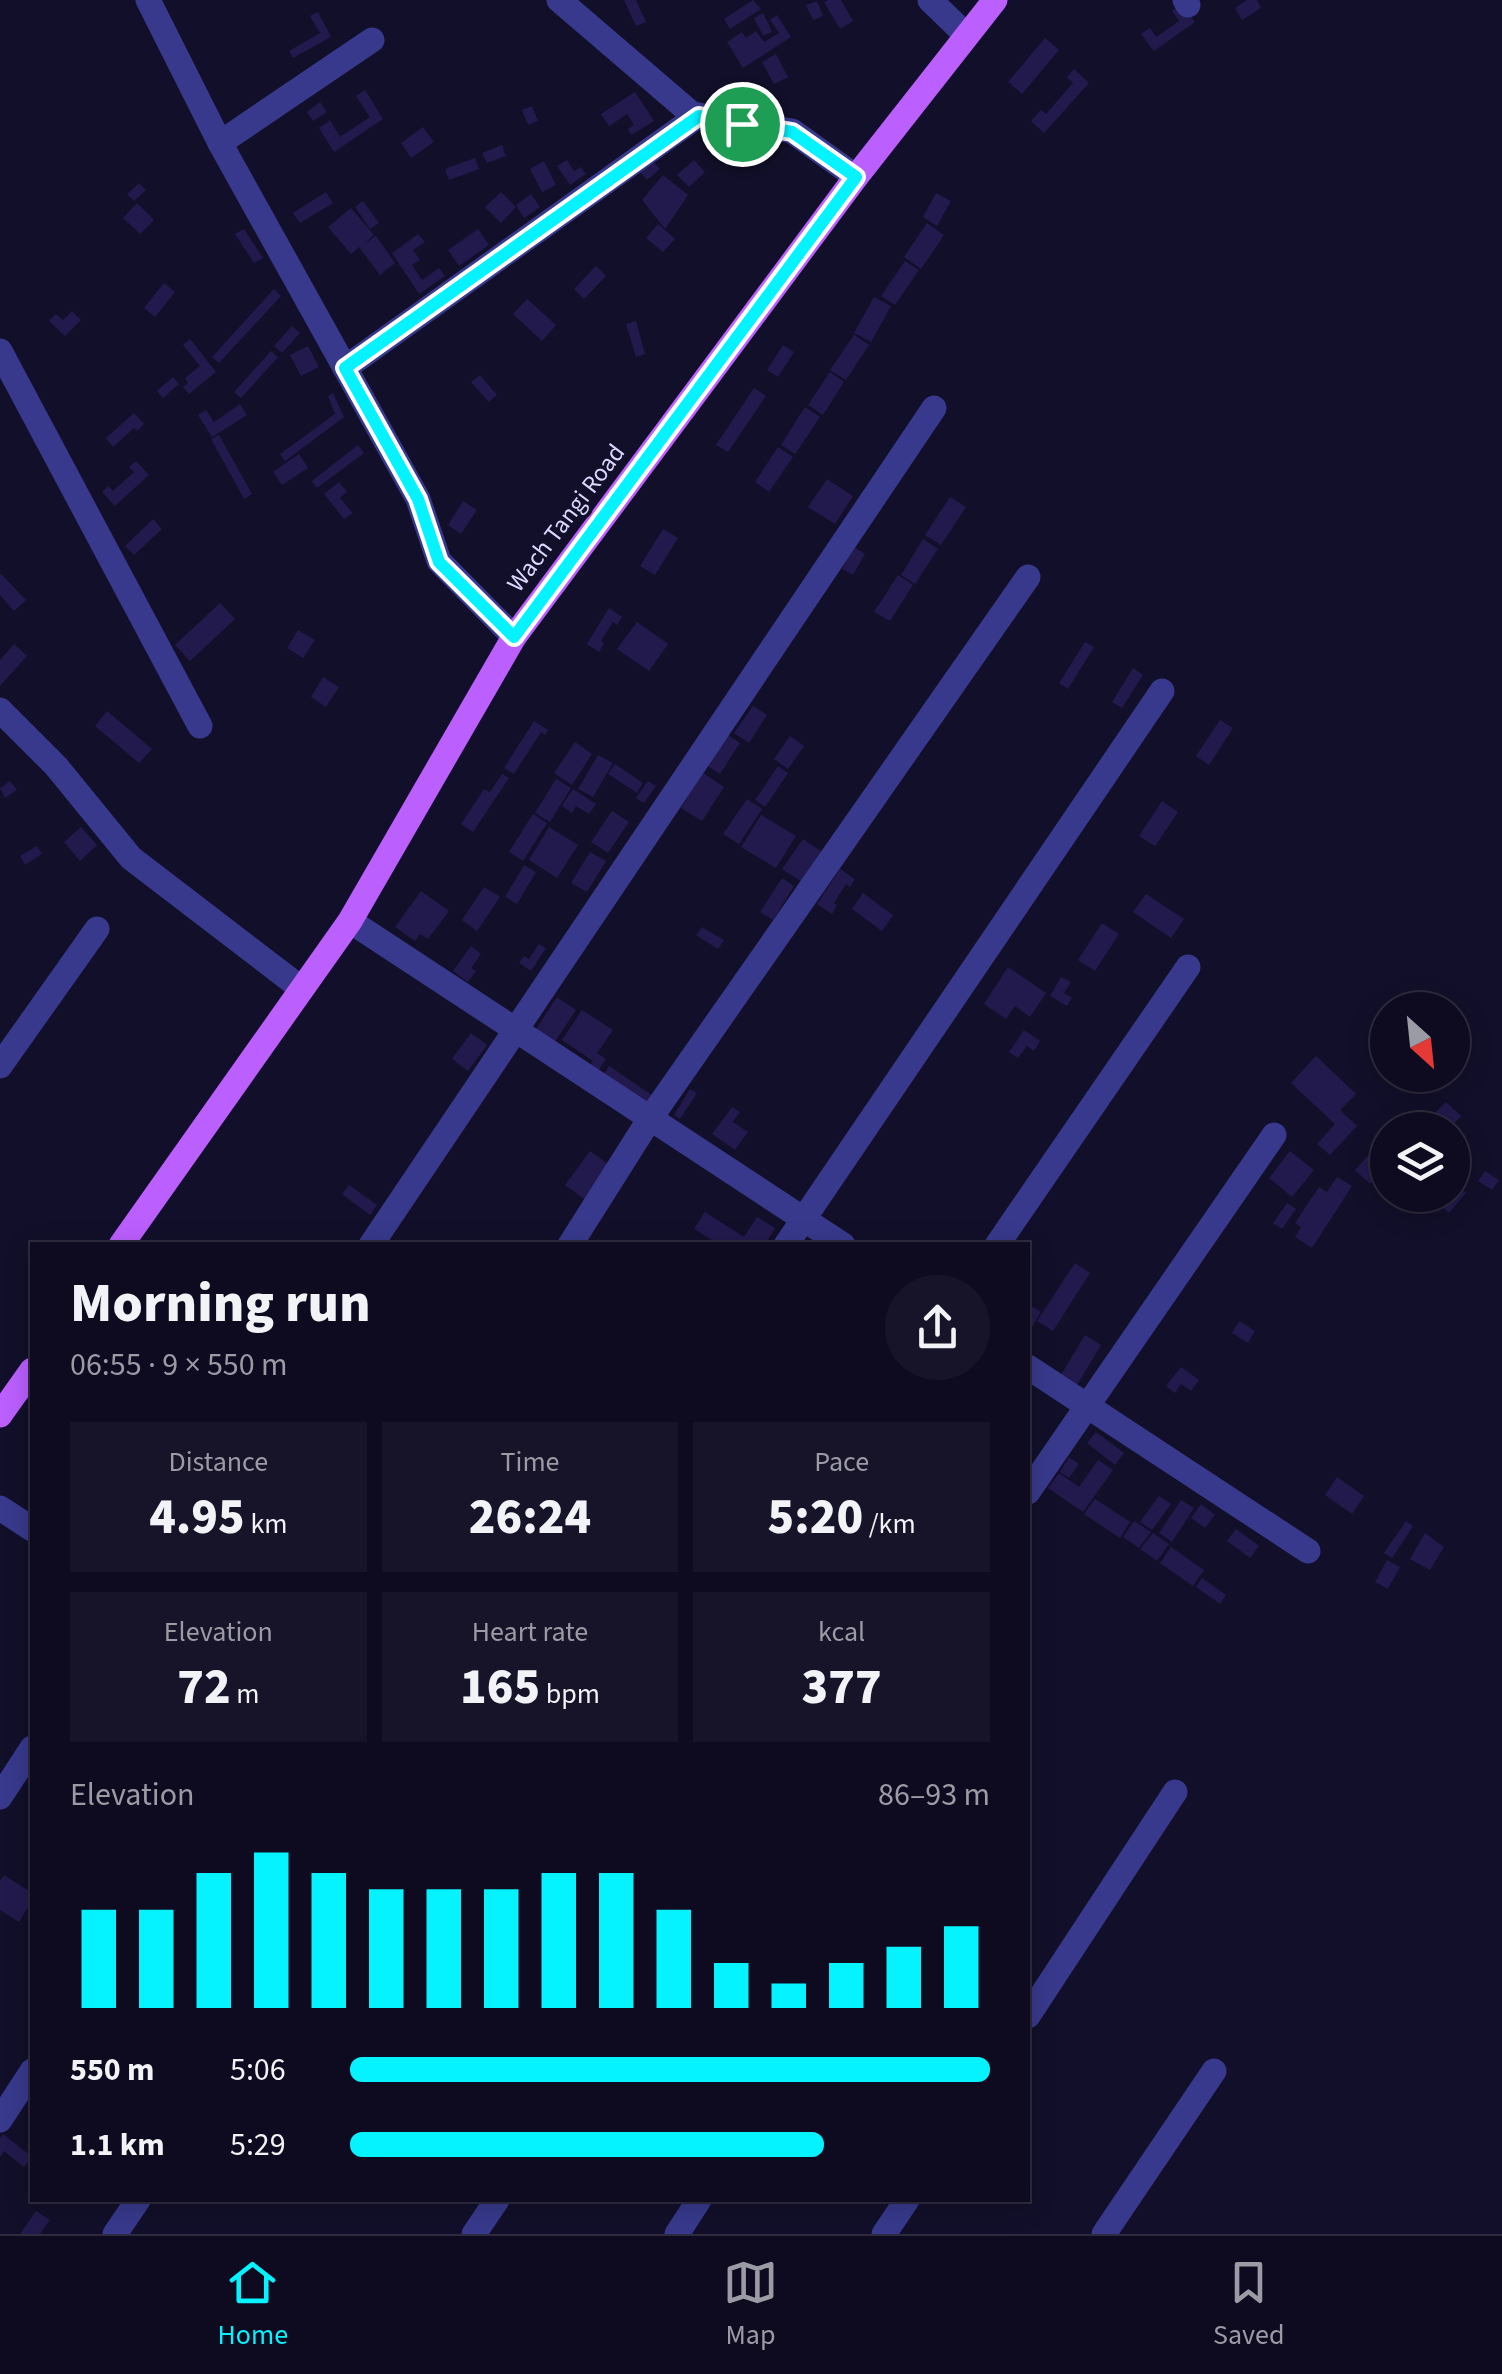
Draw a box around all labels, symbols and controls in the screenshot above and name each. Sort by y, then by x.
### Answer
pin [700,82,785,167]
icon: arrive [715,97,770,152]
street label: Wach Tangi Road [498,436,634,600]
north arrow [1370,992,1470,1092]
map controls [1370,992,1470,1212]
button: layers [1370,1112,1470,1212]
text: Morning run [70,1265,371,1343]
button: share [885,1275,990,1380]
text: 06:55 · 9 × 550 m [70,1342,288,1388]
text: Distance [169,1442,268,1482]
text: Time [500,1442,559,1482]
text: Pace [814,1442,869,1482]
text: 4.95 [149,1482,245,1553]
text: 26:24 [469,1482,591,1553]
text: 5:20 [768,1482,863,1553]
text: km [245,1504,287,1544]
text: /km [863,1504,916,1544]
text: Elevation [164,1612,273,1652]
text: Heart rate [472,1612,588,1652]
text: kcal [818,1612,865,1652]
text: 72 [177,1652,231,1723]
text: 165 [460,1652,540,1723]
text: 377 [802,1652,882,1723]
text: m [231,1674,259,1714]
text: bpm [540,1674,600,1714]
text: Elevation [70,1772,195,1818]
text: 86–93 m [878,1772,990,1818]
text: 550 m [70,2047,155,2093]
text: 5:06 [230,2047,286,2093]
text: 1.1 km [70,2122,165,2168]
text: 5:29 [230,2122,286,2168]
tab: Home [217,2255,288,2355]
tab: Map [723,2255,778,2355]
tab: Saved [1213,2255,1284,2355]

